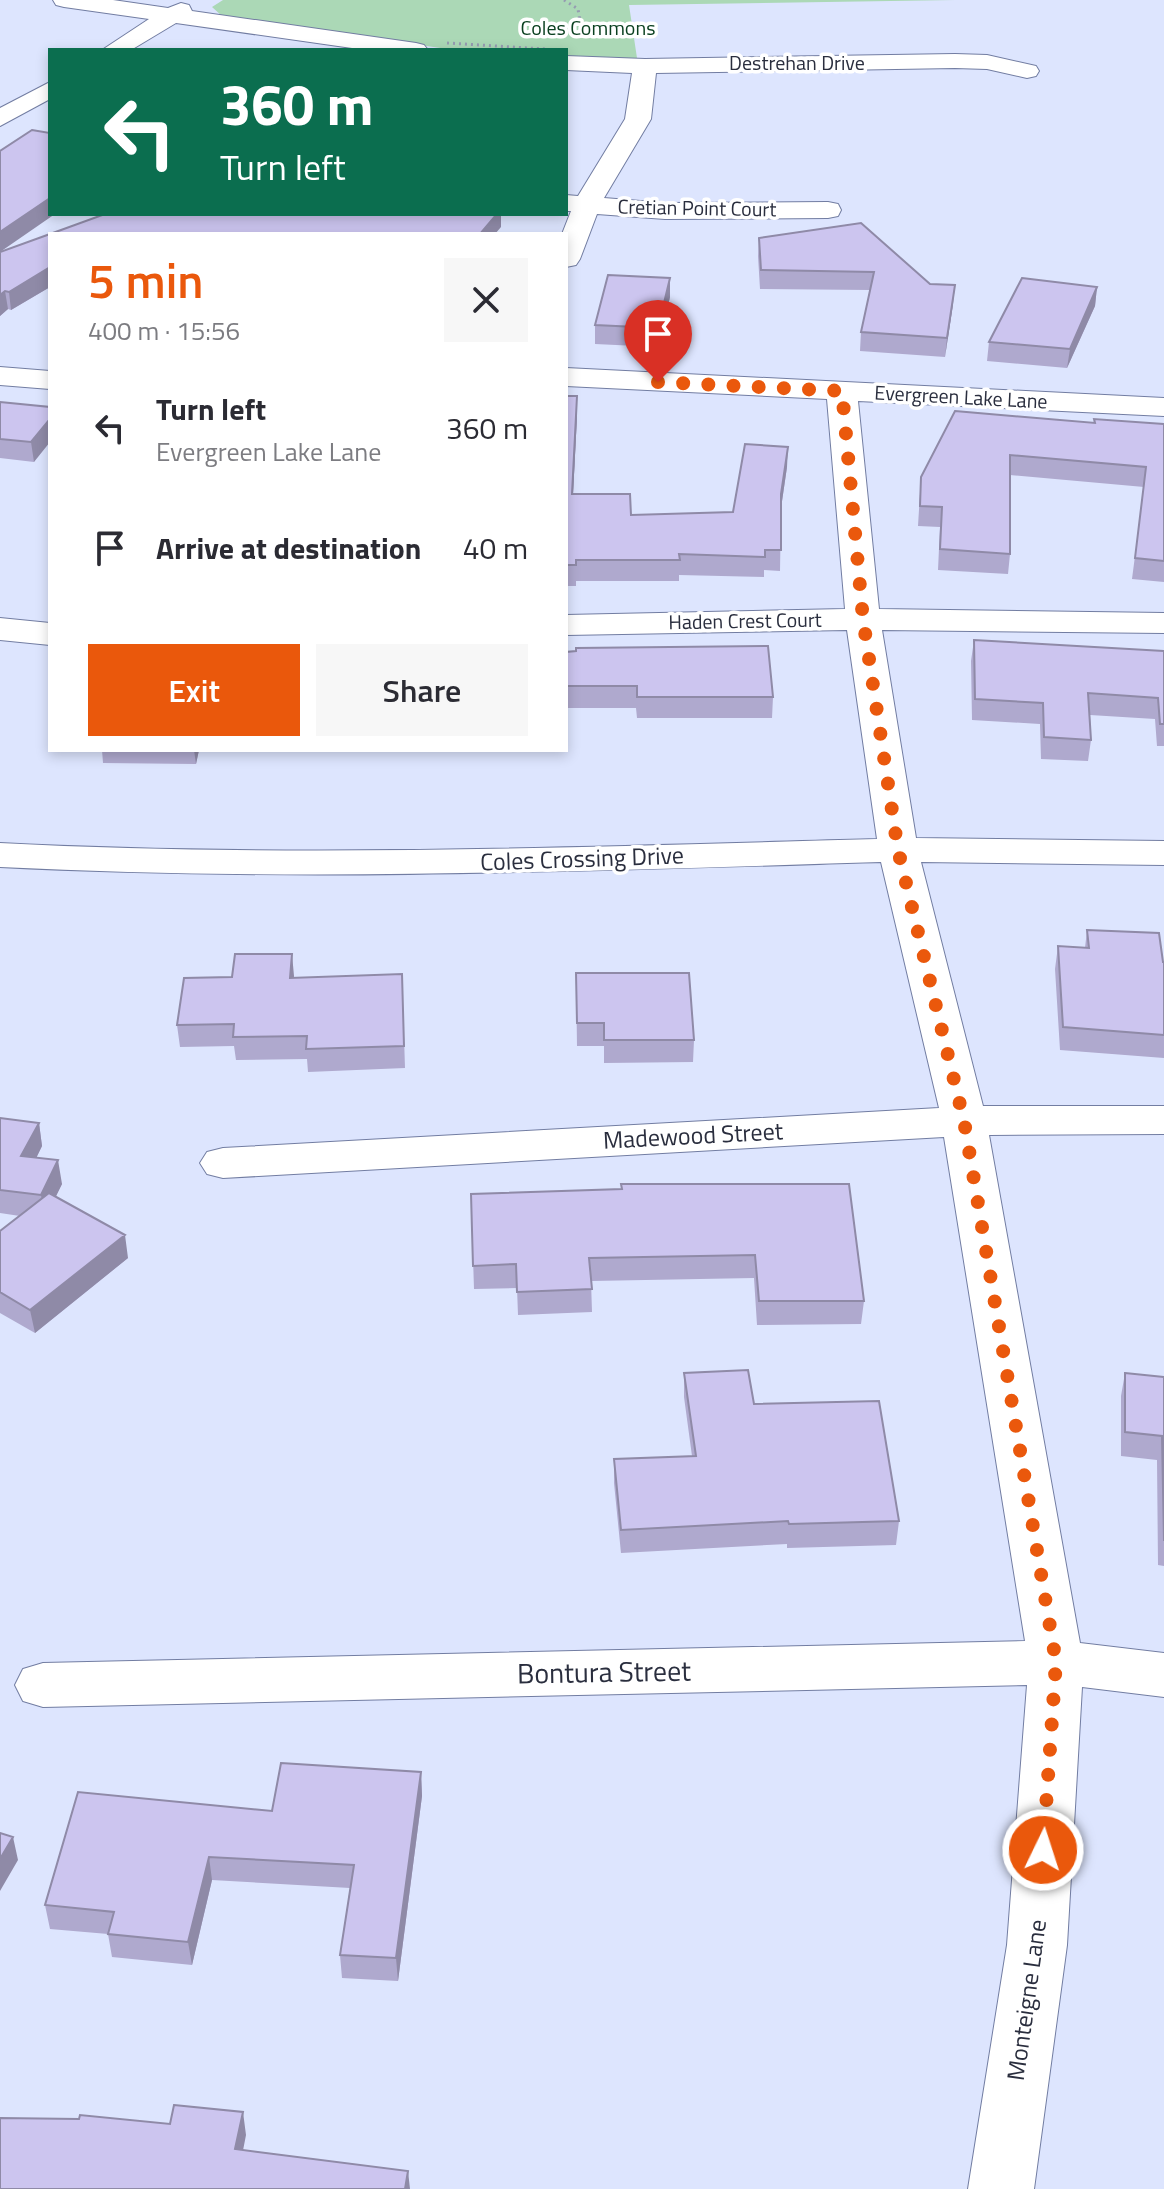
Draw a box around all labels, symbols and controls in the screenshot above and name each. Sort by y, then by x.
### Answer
park label: Coles Commons [521,12,655,43]
street label: Destrehan Drive [729,47,865,78]
text: 360 m [220,62,373,147]
icon: left [88,80,192,184]
text: Turn left [220,139,346,194]
street label: Cretian Point Court [617,191,777,224]
text: 5 min [88,244,203,317]
button: close [444,258,528,342]
pin [624,300,692,382]
text: 400 m · 15:56 [88,311,240,350]
icon: arrive [636,312,680,356]
street label: Evergreen Lake Lane [874,376,1048,417]
text: Turn left [156,386,266,432]
text: 360 m [446,405,528,451]
icon: left [88,406,132,450]
text: Evergreen Lake Lane [156,432,381,471]
text: Arrive at destination [156,525,421,571]
text: 40 m [463,525,528,571]
icon: arrive [88,526,132,570]
street label: Haden Crest Court [668,604,822,637]
button: Exit [88,644,300,736]
button: Share [316,644,528,736]
street label: Coles Crossing Drive [479,836,684,880]
street label: Madewood Street [602,1112,784,1158]
street label: Bontura Street [517,1648,691,1695]
position arrow [1001,1808,1085,1892]
street label: Monteigne Lane [997,1917,1055,2083]

